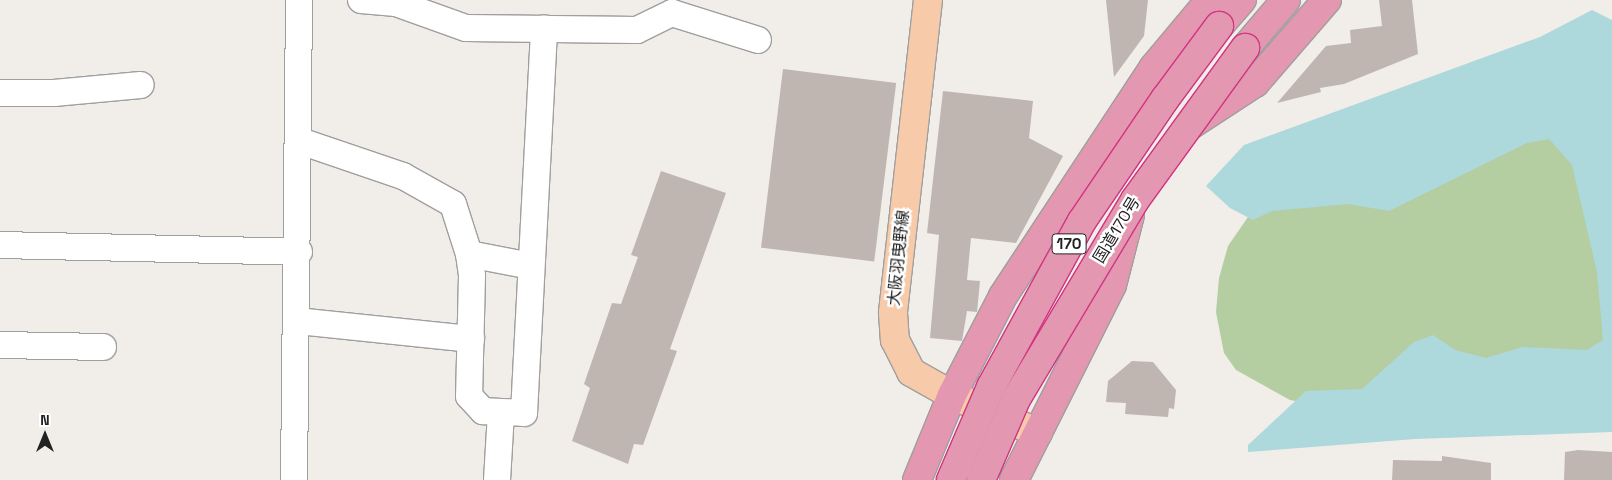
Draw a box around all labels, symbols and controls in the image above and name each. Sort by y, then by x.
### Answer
street label: 国道170号 [1090,193,1144,267]
street label: 大阪羽曳野線 [884,209,914,307]
road number: 170 [1052,232,1086,256]
north arrow [20,410,70,460]
text: N [40,411,50,429]

